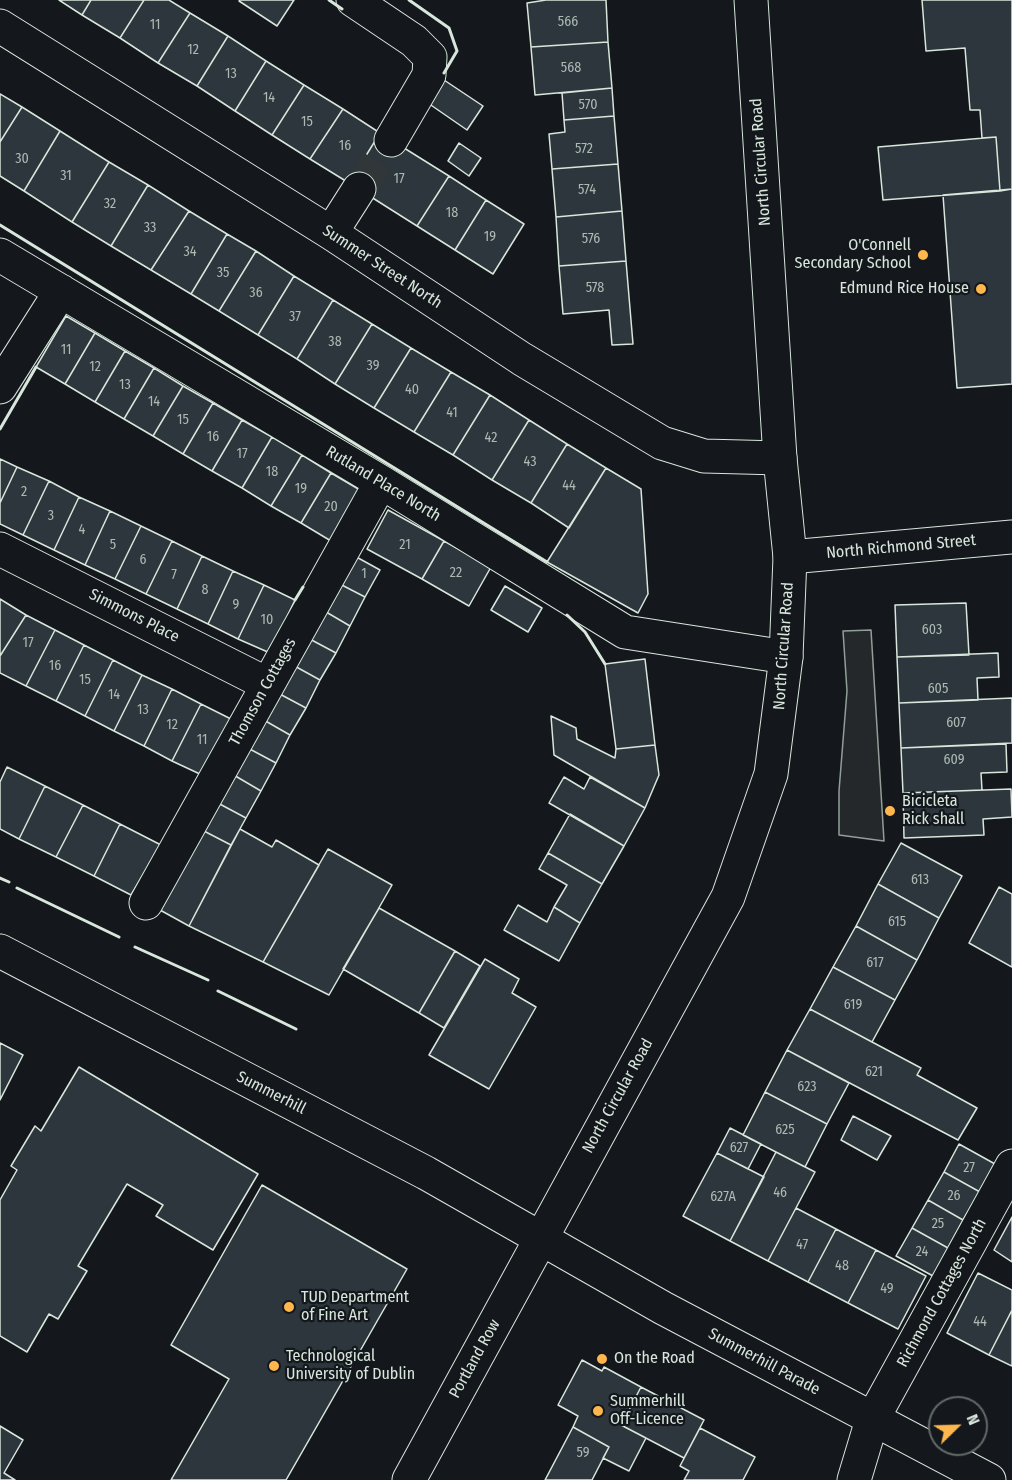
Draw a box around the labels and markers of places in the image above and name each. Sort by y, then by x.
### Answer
place label: O'Connell Secondary School [795,236,911,274]
marker: O'Connell Secondary School [916,248,930,262]
place label: Edmund Rice House [840,279,969,299]
marker: Edmund Rice House [974,282,988,296]
place label: Bicicleta Rick shall [902,792,964,830]
marker: Bicicleta Rick shall [883,804,897,818]
place label: TUD Department of Fine Art [301,1288,409,1326]
marker: TUD Department of Fine Art [282,1300,296,1314]
place label: Technological University of Dublin [286,1347,415,1385]
place label: On the Road [614,1349,695,1369]
marker: On the Road [595,1352,609,1366]
marker: Technological University of Dublin [267,1359,281,1373]
place label: Summerhill Off-Licence [610,1392,685,1430]
marker: Summerhill Off-Licence [591,1404,605,1418]

